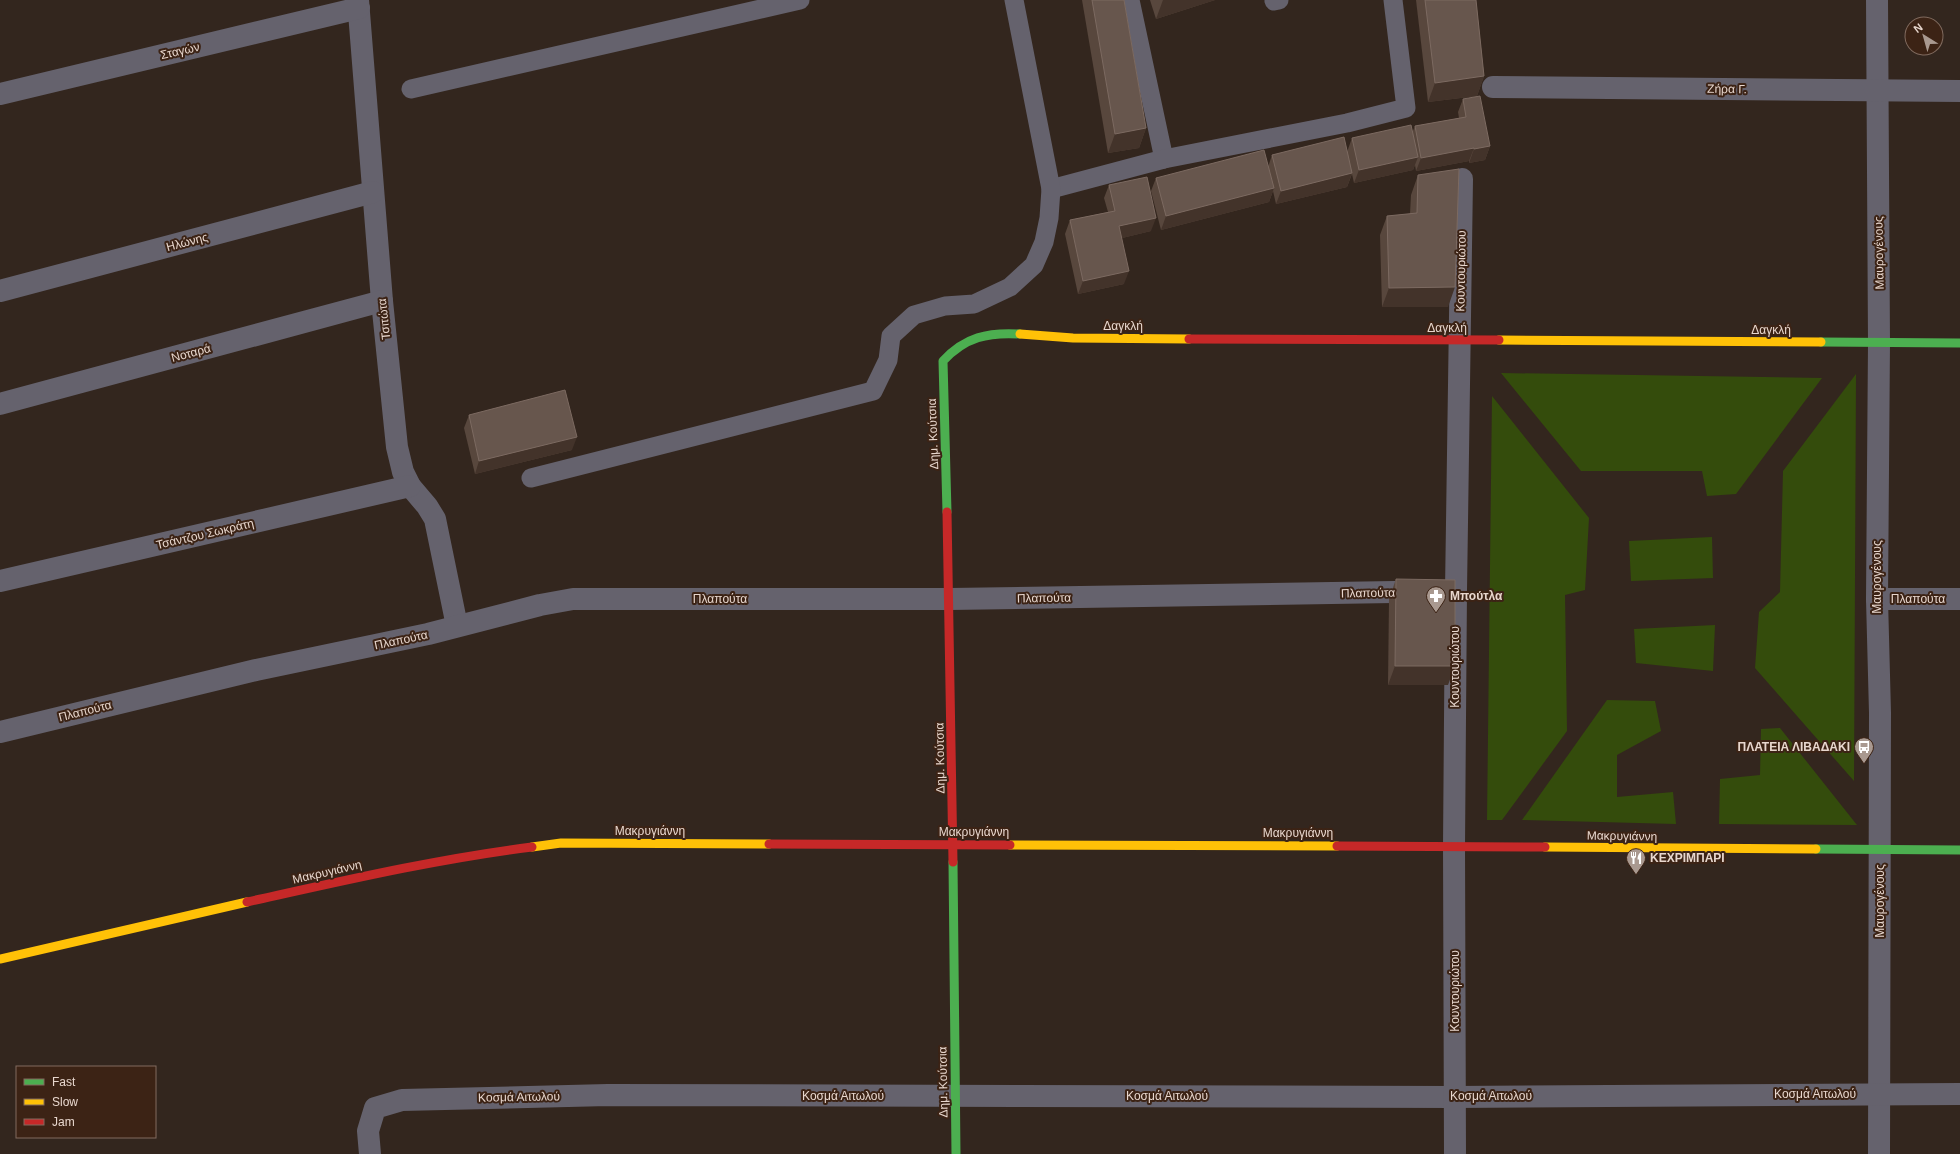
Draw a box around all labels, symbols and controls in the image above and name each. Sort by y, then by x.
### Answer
north arrow [1904,16,1944,56]
text: N [1911,21,1925,35]
street label: Σταγών [159,40,201,62]
street label: Ζήρα Γ. [1707,82,1747,96]
street label: Μαυρογένους [1871,216,1887,290]
street label: Ηλώνης [165,230,209,254]
street label: Κουντουριώτου [1453,230,1469,312]
street label: Τσιτώτα [375,298,393,340]
street label: Δαγκλή [1103,319,1143,333]
street label: Δαγκλή [1427,321,1467,335]
street label: Δαγκλή [1751,323,1791,337]
street label: Νοταρά [170,341,212,365]
street label: Δημ. Κούτσια [925,398,941,470]
street label: Τσάντζου Σωκράτη [155,516,255,552]
street label: Μαυρογένους [1870,540,1884,614]
pharmacy icon: Μπούτλα [1425,585,1447,613]
street label: Πλαπούτα [1341,586,1395,600]
place label: Μπούτλα [1450,589,1503,603]
street label: Πλαπούτα [1017,591,1071,605]
street label: Πλαπούτα [693,592,747,606]
street label: Πλαπούτα [1891,592,1945,606]
street label: Κουντουριώτου [1448,626,1462,708]
street label: Πλαπούτα [373,627,429,652]
street label: Πλαπούτα [57,698,113,724]
street label: Δημ. Κούτσια [932,722,948,794]
bus stop icon: ΠΛΑΤΕΙΑ ΛΙΒΑΔΑΚΙ [1853,736,1875,764]
place label: ΠΛΑΤΕΙΑ ΛΙΒΑΔΑΚΙ [1737,740,1850,754]
street label: Μακρυγιάννη [615,824,685,838]
street label: Μακρυγιάννη [939,825,1009,839]
street label: Μακρυγιάννη [1263,826,1333,840]
street label: Μακρυγιάννη [1587,828,1657,844]
restaurant icon: ΚΕΧΡΙΜΠΑΡΙ [1625,847,1647,875]
place label: ΚΕΧΡΙΜΠΑΡΙ [1650,851,1725,865]
street label: Μακρυγιάννη [291,857,363,887]
street label: Μαυρογένους [1873,864,1887,938]
street label: Κουντουριώτου [1448,950,1462,1032]
street label: Δημ. Κούτσια [935,1046,951,1118]
legend [16,1066,156,1138]
text: Fast [52,1075,76,1089]
street label: Κοσμά Αιτωλού [1774,1087,1856,1101]
street label: Κοσμά Αιτωλού [478,1089,560,1105]
street label: Κοσμά Αιτωλού [802,1089,884,1103]
street label: Κοσμά Αιτωλού [1126,1089,1208,1103]
street label: Κοσμά Αιτωλού [1450,1089,1532,1103]
text: Slow [52,1095,78,1109]
text: Jam [52,1115,75,1129]

